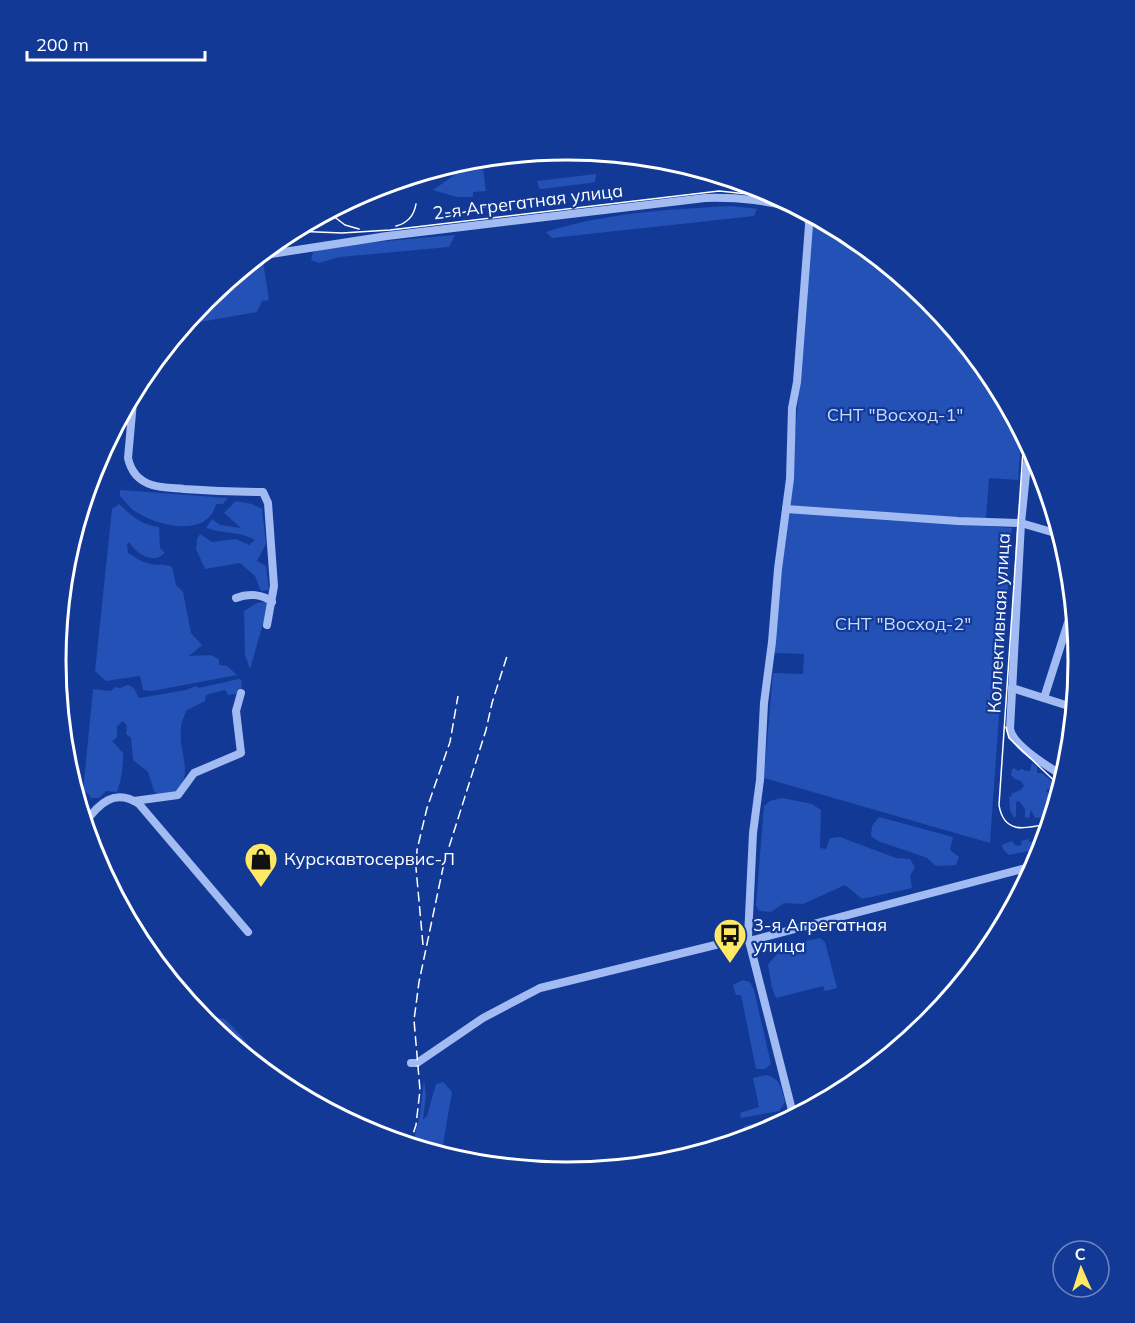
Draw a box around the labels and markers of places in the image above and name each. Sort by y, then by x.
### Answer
shop icon: Курскавтосервис-Л [243,841,279,888]
place label: Курскавтосервис-Л [284,847,455,870]
place label: 3-я Агрегатная улица [753,913,887,957]
bus stop icon: 3-я Агрегатная улица [712,917,748,964]

